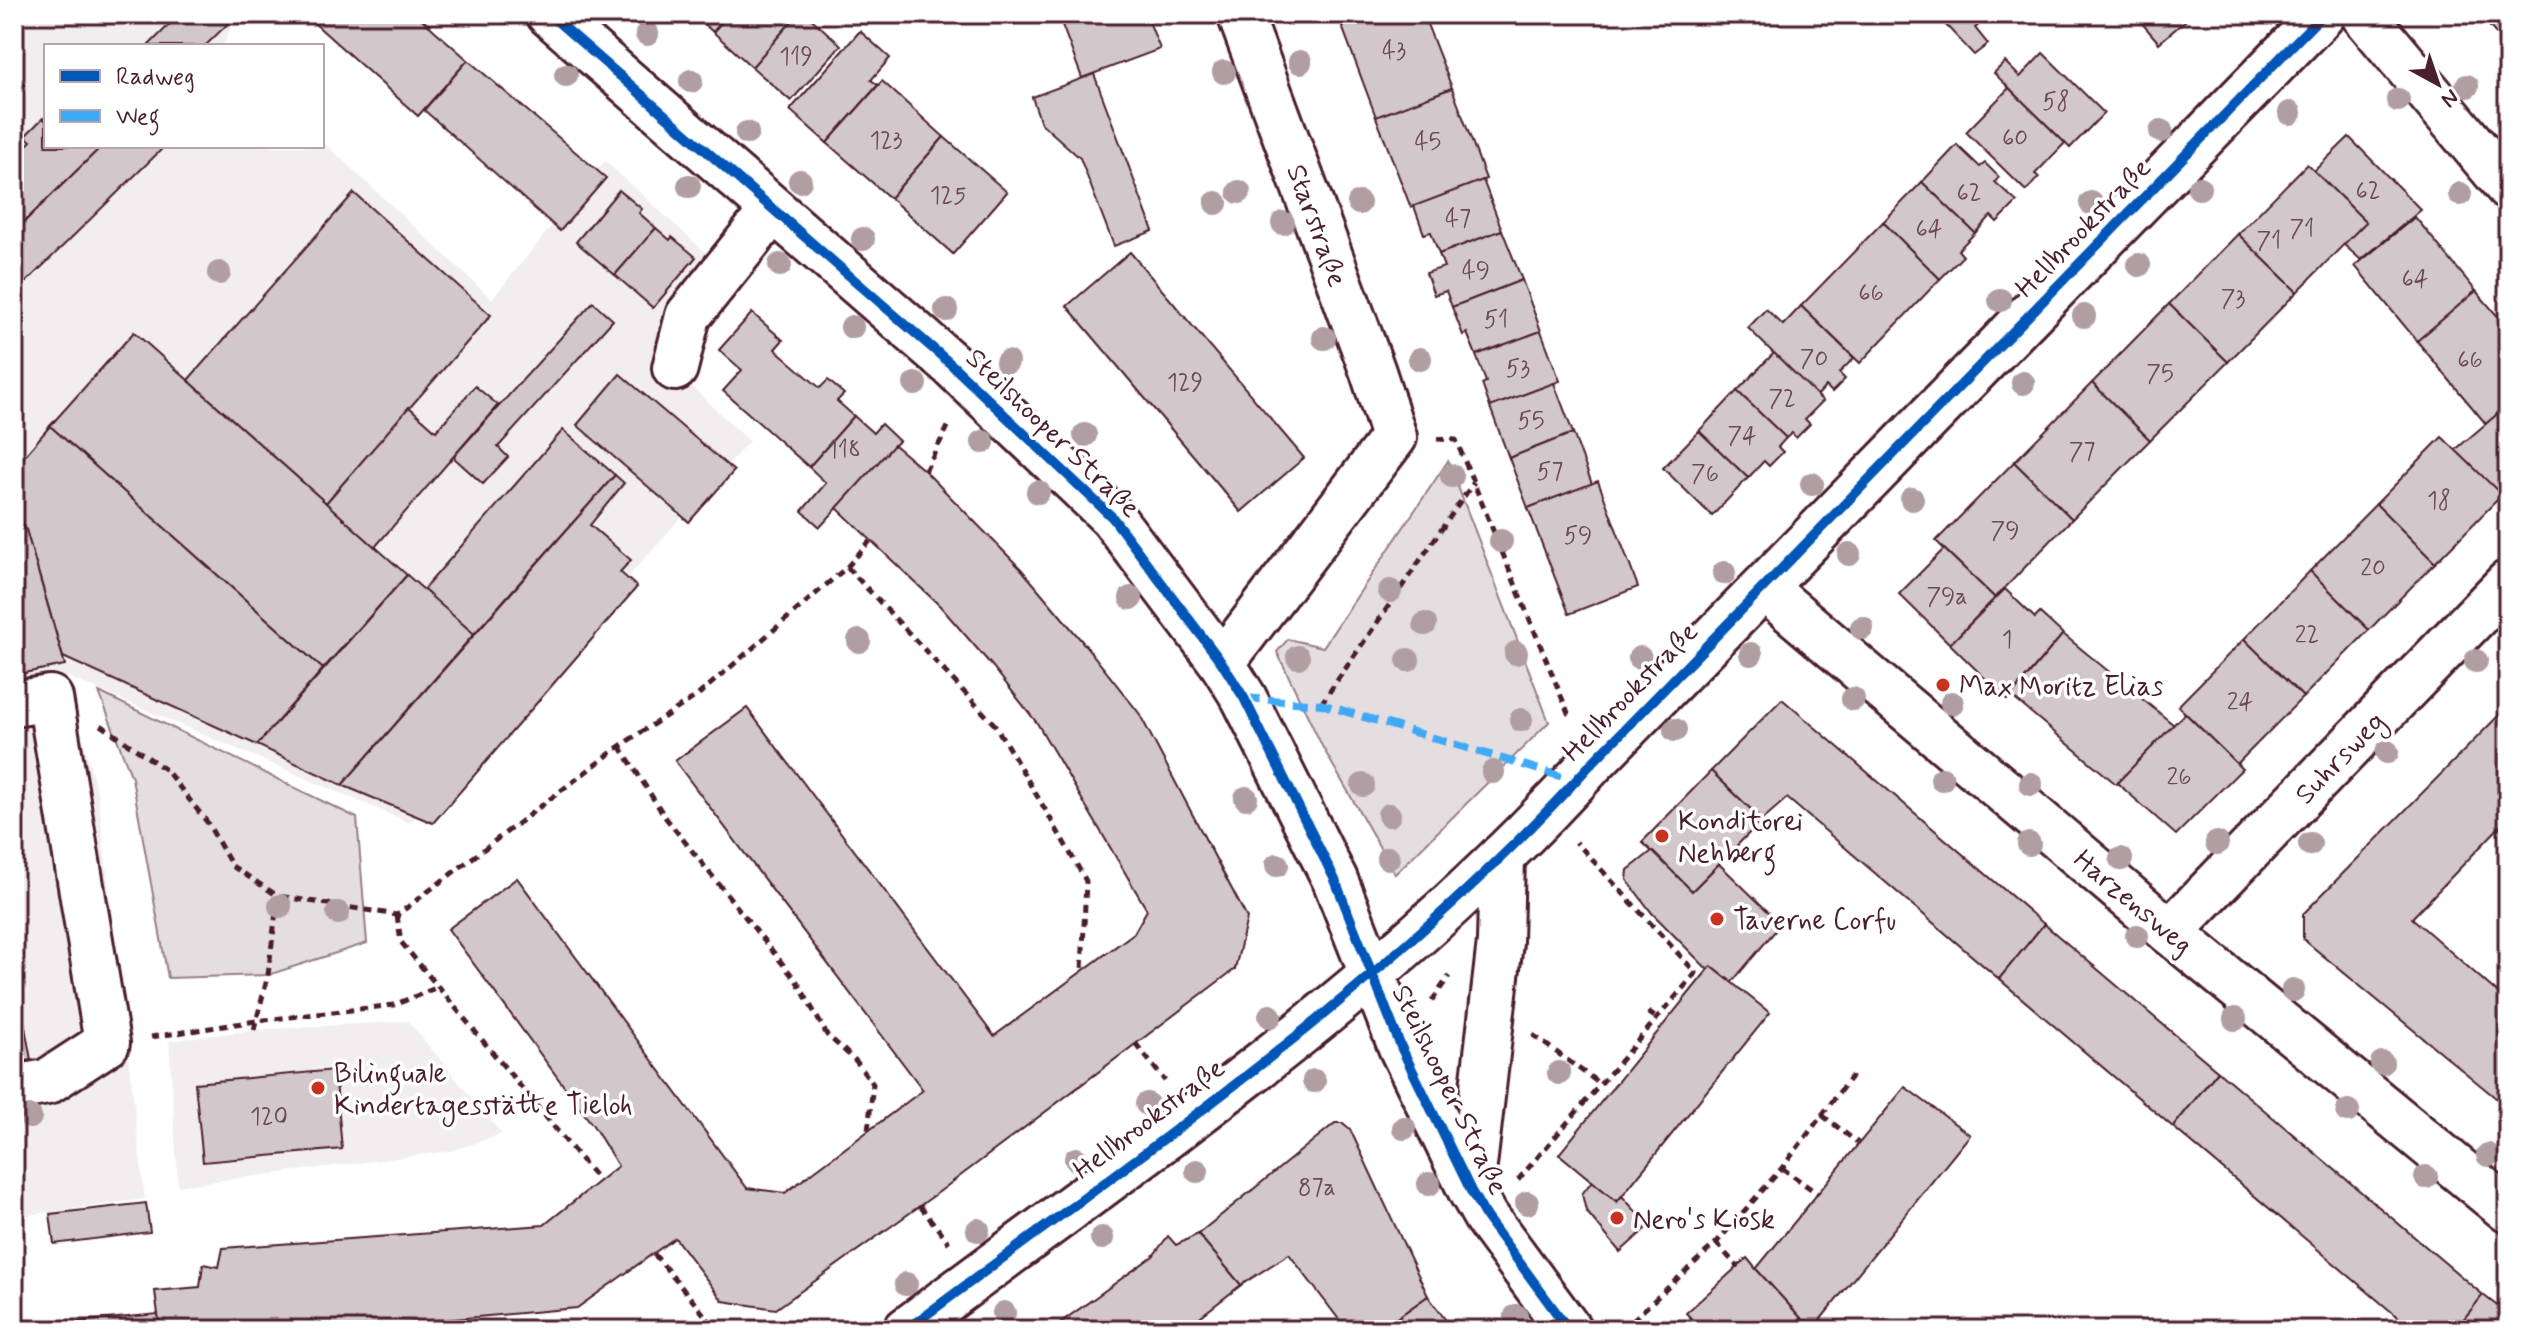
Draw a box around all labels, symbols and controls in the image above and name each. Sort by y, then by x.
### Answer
house number: 43 [1382,36,1406,67]
house number: 119 [779,42,813,73]
legend [44,44,324,148]
north arrow [2398,44,2478,124]
text: Radweg [116,62,195,93]
text: N [2435,82,2464,113]
house number: 58 [2042,87,2070,118]
text: Weg [116,102,160,136]
house number: 60 [2002,123,2028,154]
house number: 123 [869,126,903,157]
house number: 45 [1415,127,1441,158]
street label: Hellbrookstraße [2008,151,2160,307]
street label: Starstraße [1276,160,1355,292]
house number: 62 [2356,176,2380,207]
house number: 62 [1957,178,1981,209]
house number: 125 [930,181,966,212]
house number: 47 [1445,204,1471,235]
house number: 64 [1916,214,1942,245]
house number: 71 [2290,214,2314,245]
house number: 71 [2257,226,2281,257]
house number: 49 [1462,256,1490,287]
house number: 64 [2402,264,2428,295]
house number: 66 [1858,278,1884,309]
house number: 73 [2221,284,2245,315]
house number: 51 [1484,305,1508,336]
street label: Steilshooper Straße [957,341,1148,527]
house number: 70 [1800,344,1828,375]
house number: 66 [2457,345,2483,376]
house number: 53 [1506,354,1530,385]
house number: 75 [2146,359,2174,390]
house number: 129 [1167,368,1203,399]
house number: 72 [1768,384,1796,415]
house number: 55 [1517,406,1545,437]
house number: 74 [1727,421,1757,452]
house number: 118 [827,435,861,466]
house number: 77 [2069,437,2095,468]
house number: 57 [1537,457,1563,488]
house number: 76 [1691,459,1719,490]
house number: 18 [2427,486,2451,517]
house number: 79 [1991,516,2019,547]
house number: 59 [1564,521,1592,552]
house number: 20 [2360,553,2386,584]
house number: 79a [1926,582,1968,613]
street label: Hellbrookstraße [1555,615,1707,771]
house number: 22 [2295,620,2319,651]
house number: 1 [2002,625,2012,656]
place label: Max Moritz Elias [1959,669,2163,706]
marker: Max Moritz Elias [1934,676,1952,694]
house number: 24 [2227,687,2253,718]
street label: Suhrsweg [2287,704,2396,814]
house number: 26 [2166,762,2192,793]
place label: Konditorei Nehberg [1678,804,1803,876]
marker: Konditorei Nehberg [1653,827,1671,845]
street label: Harzensweg [2065,842,2200,964]
place label: Taverne Corfu [1733,903,1896,940]
marker: Taverne Corfu [1708,910,1726,928]
street label: Steilshooper Straße [1382,979,1516,1201]
street label: Hellbrookstraße [1066,1051,1233,1189]
place label: Bilinguale Kindertagesstätte Tieloh [334,1056,633,1127]
marker: Bilinguale Kindertagesstätte Tieloh [309,1079,327,1097]
house number: 120 [250,1102,288,1133]
house number: 87a [1298,1173,1336,1204]
place label: Nero's Kiosk [1633,1202,1775,1239]
marker: Nero's Kiosk [1608,1209,1626,1227]

